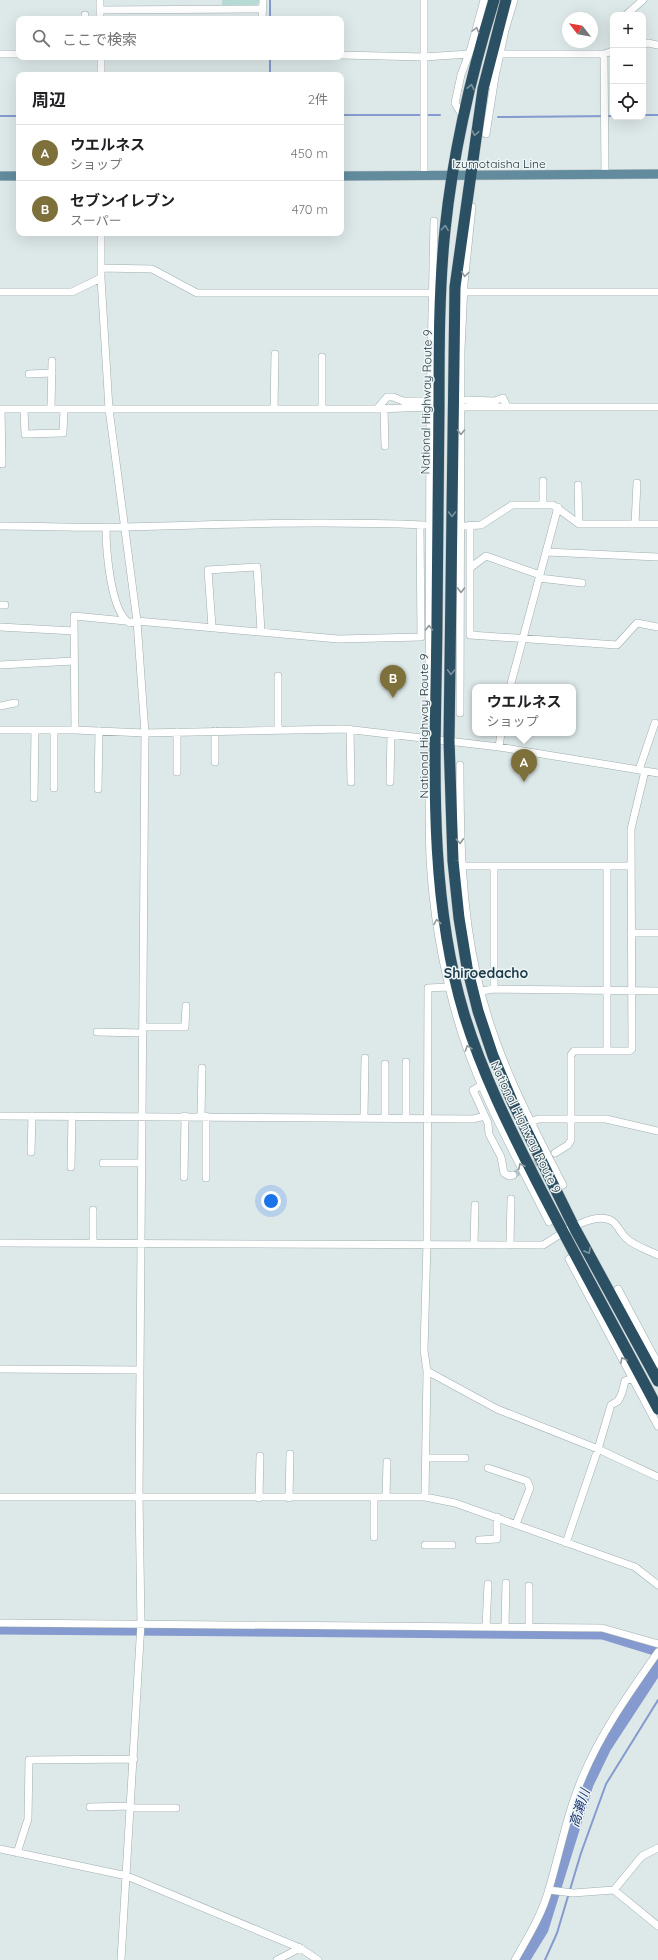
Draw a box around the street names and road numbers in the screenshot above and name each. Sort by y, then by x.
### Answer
street label: Izumotaisha Line [452,156,546,171]
street label: National Highway Route 9 [417,329,435,475]
street label: National Highway Route 9 [416,653,431,798]
street label: National Highway Route 9 [487,1059,565,1196]

